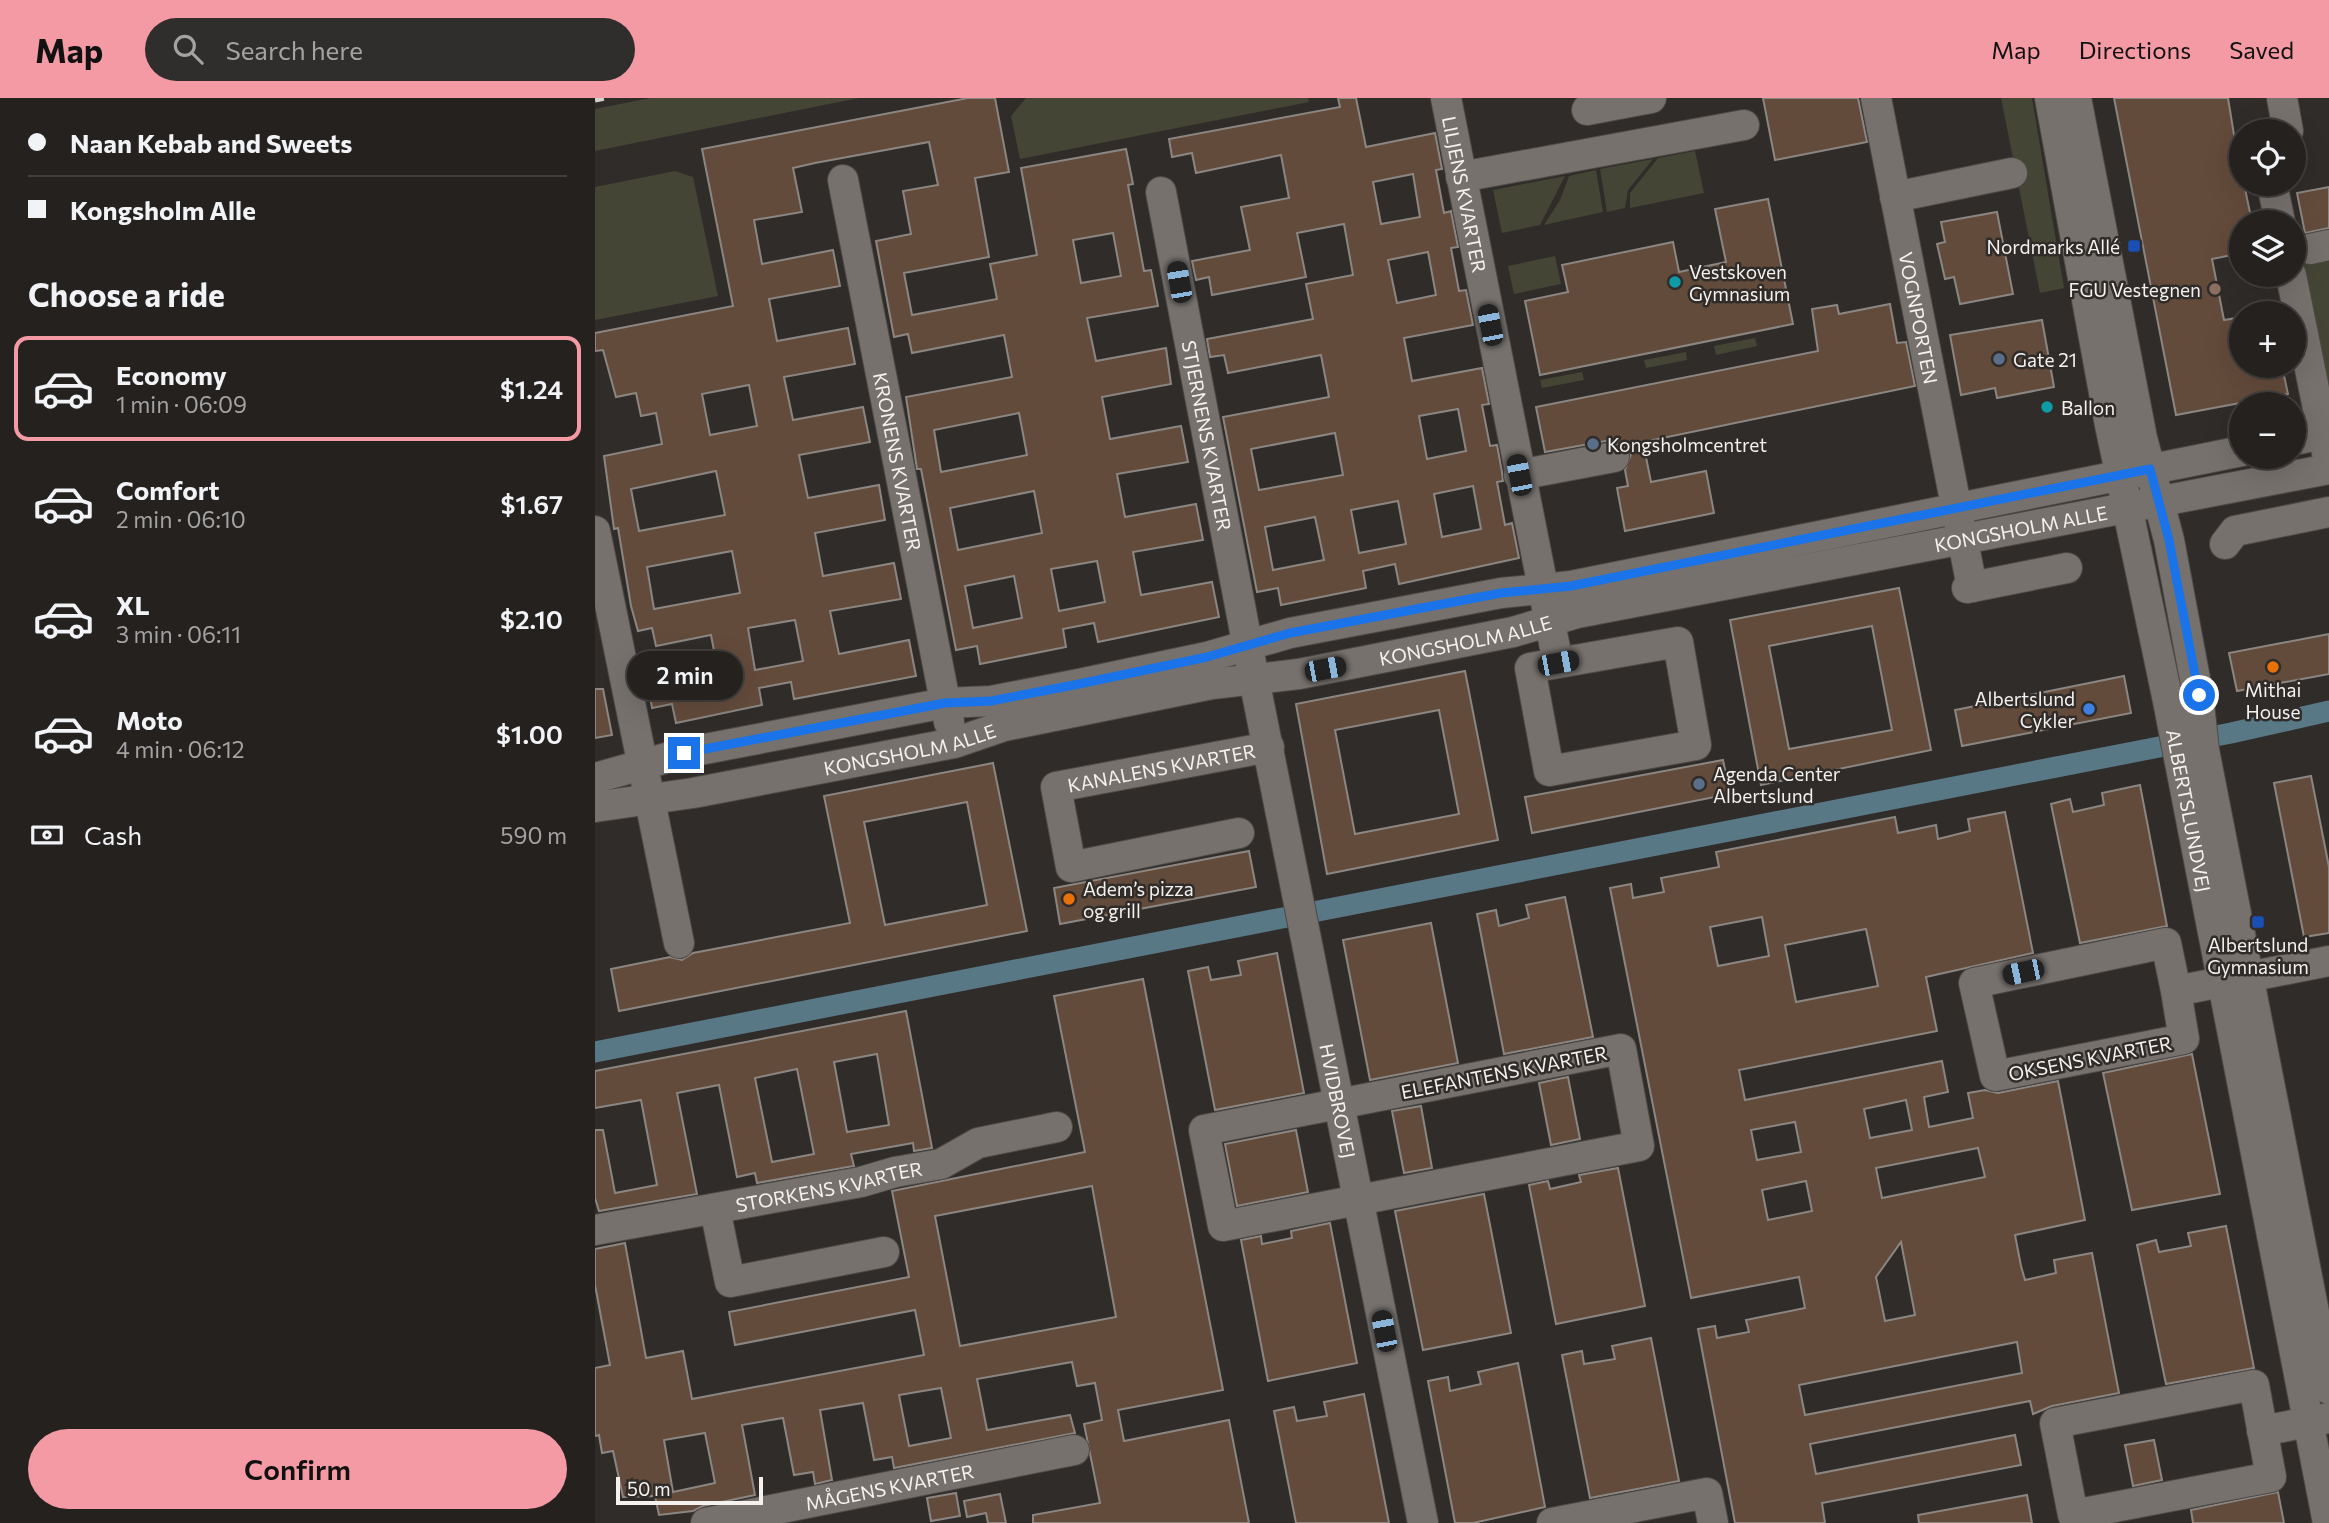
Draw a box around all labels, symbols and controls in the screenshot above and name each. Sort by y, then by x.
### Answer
search box [145,18,635,81]
text: Map [35,29,103,70]
icon: search [169,30,207,68]
text: Search here [225,34,363,65]
text: Map [1991,35,2041,64]
text: Directions [2079,35,2191,64]
text: Saved [2229,35,2294,64]
street label: LILJENS KVARTER [1438,114,1492,275]
map controls [2229,119,2306,469]
button: locate [2229,119,2306,196]
text: Naan Kebab and Sweets [70,127,352,158]
text: Kongsholm Alle [70,194,256,225]
button: layers [2229,210,2306,287]
place label: Nordmarks Allé [1987,235,2120,258]
marker: Nordmarks Allé [2126,238,2142,254]
street label: VOGNPORTEN [1895,250,1943,386]
car [1166,259,1193,305]
place label: Vestskoven Gymnasium [1689,260,1790,305]
text: Choose a ride [28,274,225,314]
marker: Vestskoven Gymnasium [1667,274,1683,290]
place label: FGU Vestegnen [2069,278,2201,301]
marker: FGU Vestegnen [2207,281,2223,297]
button: + [2229,301,2306,378]
car [1476,302,1505,348]
street label: STJERNENS KVARTER [1178,338,1237,533]
place label: Gate 21 [2013,348,2077,371]
marker: Gate 21 [1991,351,2007,367]
icon: car [32,357,95,420]
text: Economy [116,359,227,390]
street label: KRONENS KVARTER [869,370,927,553]
text: $1.24 [500,373,563,404]
text: 1 min · 06:09 [116,390,247,418]
button: − [2229,392,2306,469]
place label: Ballon [2061,396,2115,419]
marker: Ballon [2039,399,2055,415]
place label: Kongsholmcentret [1607,433,1767,456]
marker: Kongsholmcentret [1585,436,1601,452]
car [1505,452,1534,498]
icon: car [32,472,95,535]
text: Comfort [116,474,219,505]
text: $1.67 [501,488,563,519]
street label: KONGSHOLM ALLE [1932,500,2109,556]
text: 2 min · 06:10 [116,505,246,533]
icon: car [32,587,95,650]
text: XL [116,589,150,620]
text: $2.10 [500,603,563,634]
street label: KONGSHOLM ALLE [1377,610,1554,670]
text: 3 min · 06:11 [116,620,241,648]
car [1536,649,1581,677]
callout: 2 min [626,652,742,700]
car [1303,655,1348,683]
marker: Mithai House [2265,659,2281,675]
text: 2 min [657,661,713,689]
place label: Mithai House [2245,678,2301,723]
route start [2183,679,2215,711]
place label: Albertslund Cykler [1974,687,2075,732]
marker: Albertslund Cykler [2081,701,2097,717]
icon: car [32,702,95,765]
text: Moto [116,704,183,735]
text: $1.00 [496,718,563,749]
street label: KONGSHOLM ALLE [822,718,999,779]
street label: ALBERTSLUNDVEJ [2162,727,2216,894]
text: 4 min · 06:12 [116,735,245,763]
route end [668,737,700,769]
street label: KANALENS KVARTER [1066,738,1257,796]
place label: Agenda Center Albertslund [1713,762,1841,807]
marker: Agenda Center Albertslund [1691,776,1707,792]
icon: cash [28,816,66,854]
text: Cash [84,819,142,850]
text: 590 m [500,821,567,849]
place label: Adem’s pizza og grill [1083,877,1194,922]
marker: Adem’s pizza og grill [1061,891,1077,907]
marker: Albertslund Gymnasium [2250,914,2266,930]
place label: Albertslund Gymnasium [2207,933,2309,978]
car [2001,957,2046,987]
street label: OKSENS KVARTER [2006,1031,2174,1085]
street label: ELEFANTENS KVARTER [1399,1041,1609,1103]
street label: HVIDBROVEJ [1316,1042,1361,1160]
street label: STORKENS KVARTER [734,1156,924,1216]
car [1370,1308,1399,1354]
button: Confirm [28,1429,567,1509]
street label: MÅGENS KVARTER [803,1459,976,1515]
scale bar [616,1474,763,1506]
text: 50 m [627,1477,671,1500]

